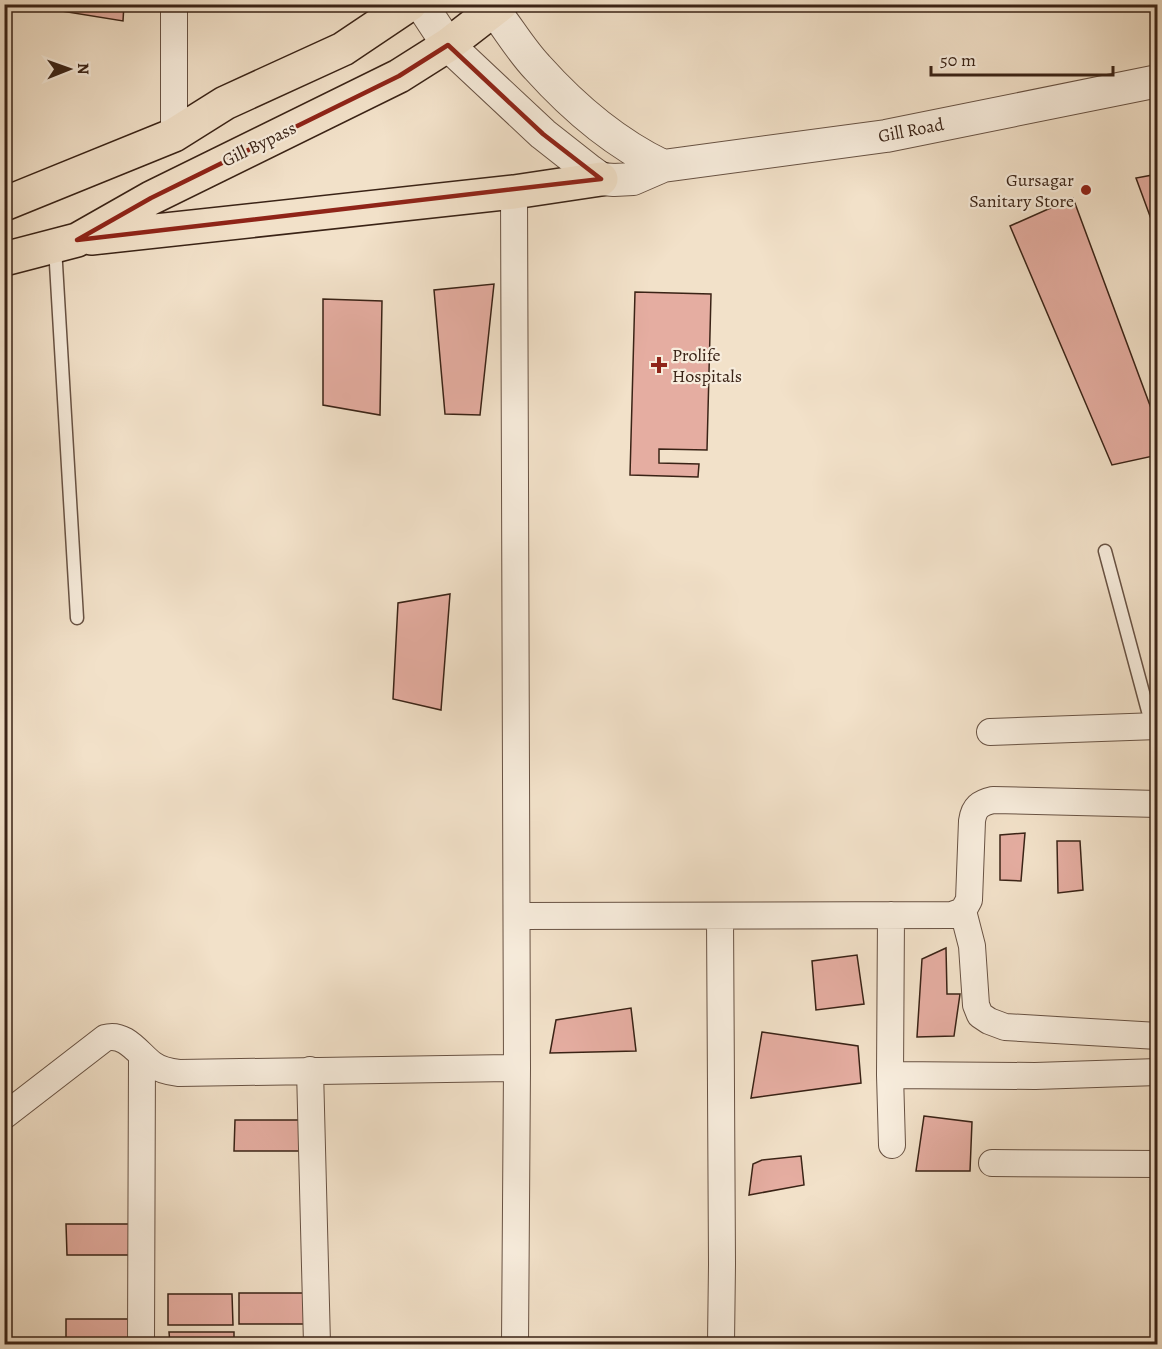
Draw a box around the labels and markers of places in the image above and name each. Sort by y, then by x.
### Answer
place label: Gursagar Sanitary Store [969,168,1074,213]
marker: Gursagar Sanitary Store [1079,183,1093,197]
place label: Prolife Hospitals [672,343,742,388]
marker: Prolife Hospitals [650,356,668,374]

